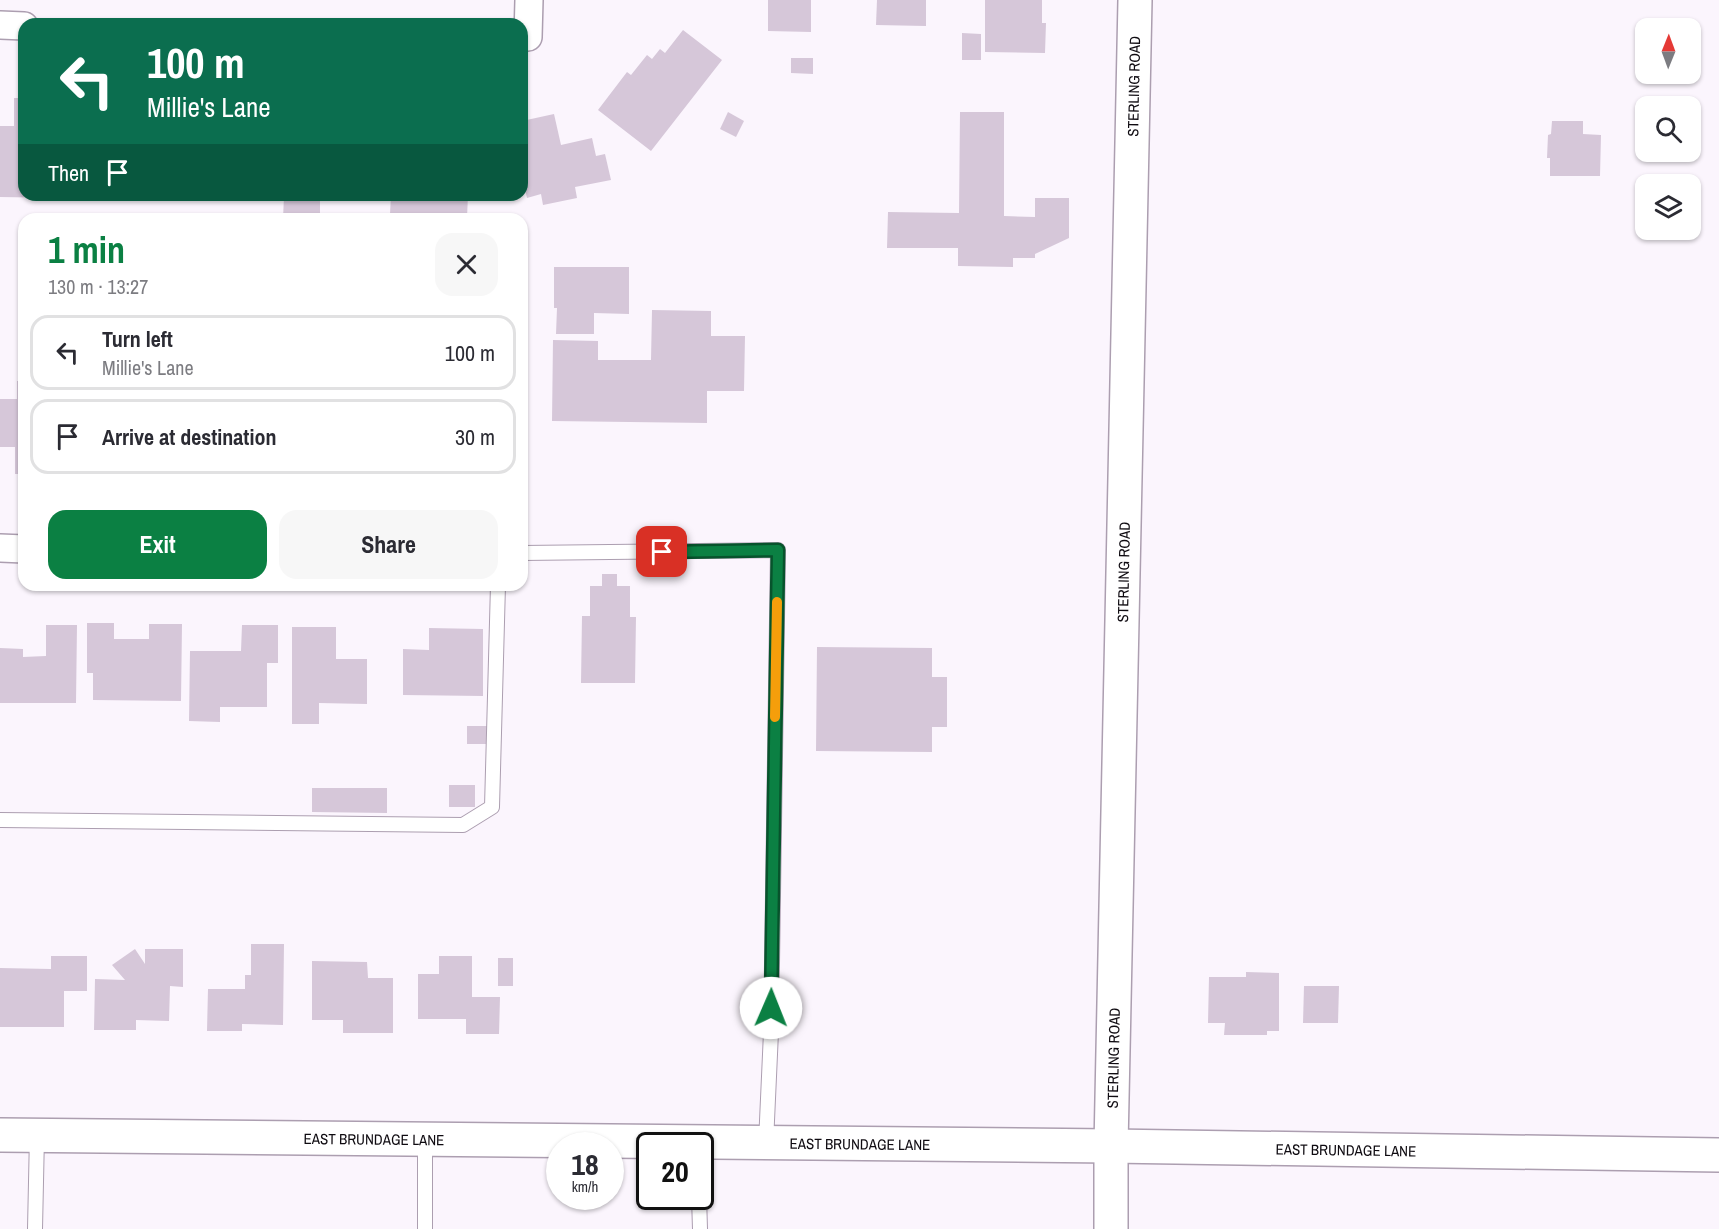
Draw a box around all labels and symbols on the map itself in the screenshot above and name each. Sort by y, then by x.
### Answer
north arrow [1635,18,1701,84]
street label: STERLING ROAD [1122,36,1145,137]
street label: STERLING ROAD [1111,522,1135,623]
pin [636,526,687,577]
position arrow [739,976,803,1040]
street label: STERLING ROAD [1101,1007,1124,1109]
street label: EAST BRUNDAGE LANE [303,1128,444,1150]
speed limit sign: 20 [636,1132,714,1210]
street label: EAST BRUNDAGE LANE [789,1132,930,1155]
street label: EAST BRUNDAGE LANE [1275,1138,1416,1161]

